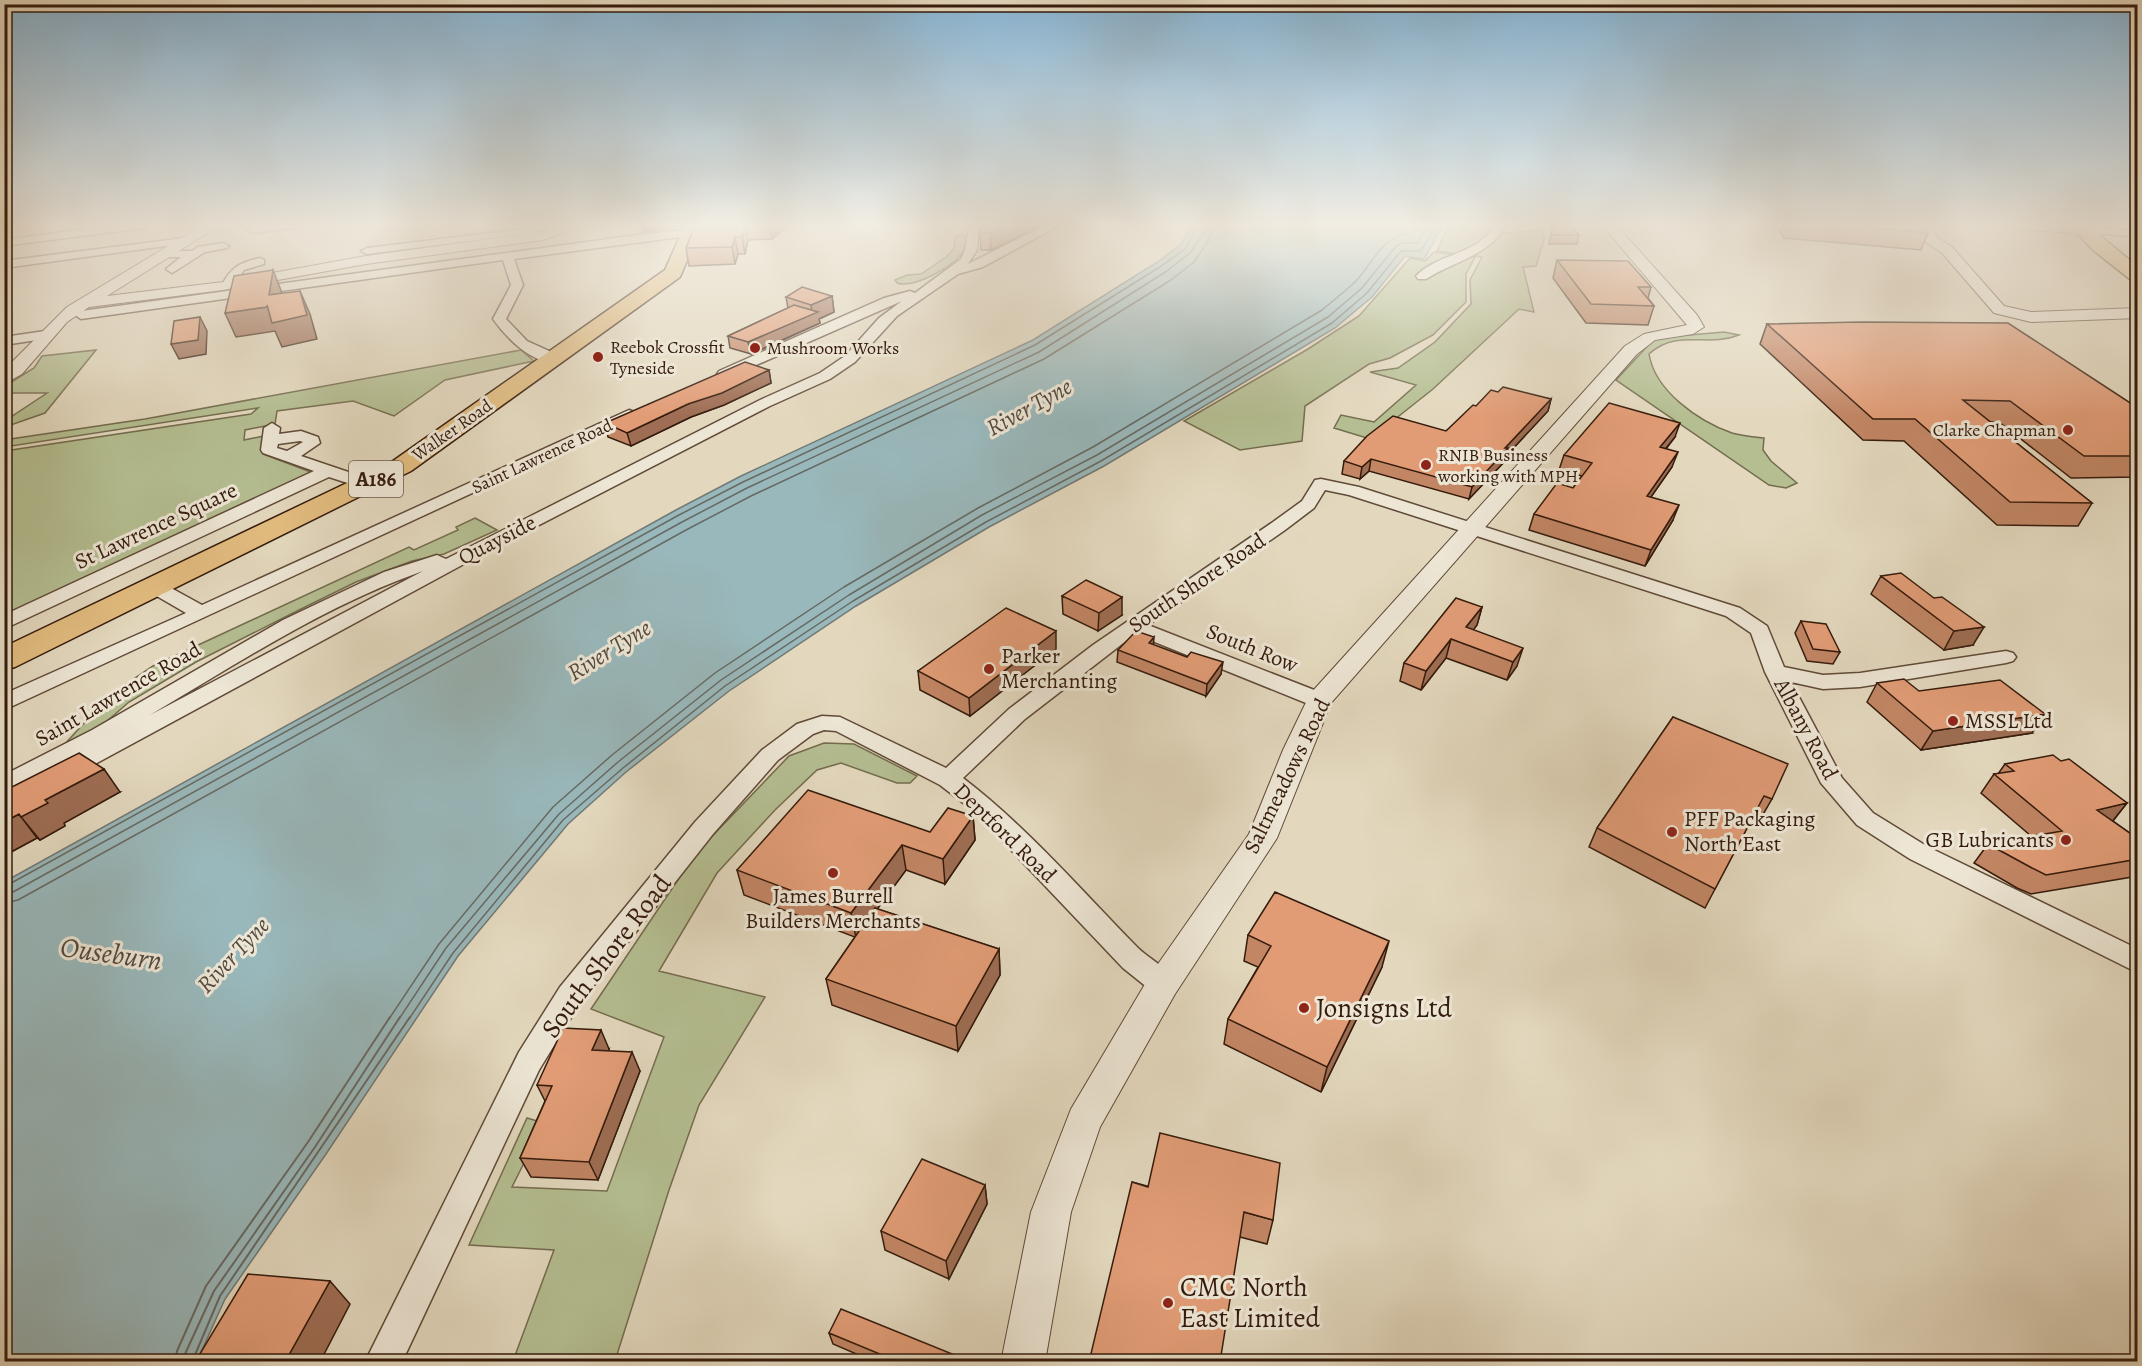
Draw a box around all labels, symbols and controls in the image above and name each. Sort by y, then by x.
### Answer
place label: Reebok Crossfit Tyneside [610,335,725,380]
place label: Mushroom Works [767,336,899,360]
marker: Mushroom Works [748,341,762,355]
marker: Reebok Crossfit Tyneside [591,350,605,364]
water label: River Tyne [980,370,1078,444]
street label: Walker Road [406,393,497,467]
street label: Saint Lawrence Road [468,413,617,499]
place label: Clarke Chapman [1933,418,2056,442]
marker: Clarke Chapman [2061,423,2075,437]
place label: RNIB Business working with MPH [1437,443,1578,488]
marker: RNIB Business working with MPH [1419,458,1433,472]
road number: A186 [349,461,403,497]
street label: St Lawrence Square [70,475,242,577]
street label: Quayside [453,508,541,572]
street label: South Shore Road [1122,526,1272,640]
water label: River Tyne [561,612,657,688]
street label: South Row [1202,616,1303,680]
street label: Saint Lawrence Road [30,634,207,754]
place label: Parker Merchanting [1001,641,1117,696]
marker: Parker Merchanting [982,662,996,676]
street label: Albany Road [1766,672,1845,785]
street label: Saltmeadows Road [1236,693,1338,859]
place label: MSSL Ltd [1965,706,2053,736]
marker: MSSL Ltd [1946,714,1960,728]
street label: Deptford Road [947,776,1063,890]
place label: PFF Packaging North East [1684,804,1815,859]
marker: PFF Packaging North East [1665,825,1679,839]
place label: GB Lubricants [1925,825,2054,855]
marker: GB Lubricants [2059,833,2073,847]
street label: South Shore Road [533,866,680,1045]
marker: James Burrell Builders Merchants [826,866,840,880]
place label: James Burrell Builders Merchants [745,881,921,936]
water label: River Tyne [190,910,277,1000]
water label: Ouseburn [58,928,164,980]
place label: Jonsigns Ltd [1316,990,1453,1026]
marker: Jonsigns Ltd [1297,1001,1311,1015]
place label: CMC North East Limited [1180,1269,1320,1336]
marker: CMC North East Limited [1161,1296,1175,1310]

